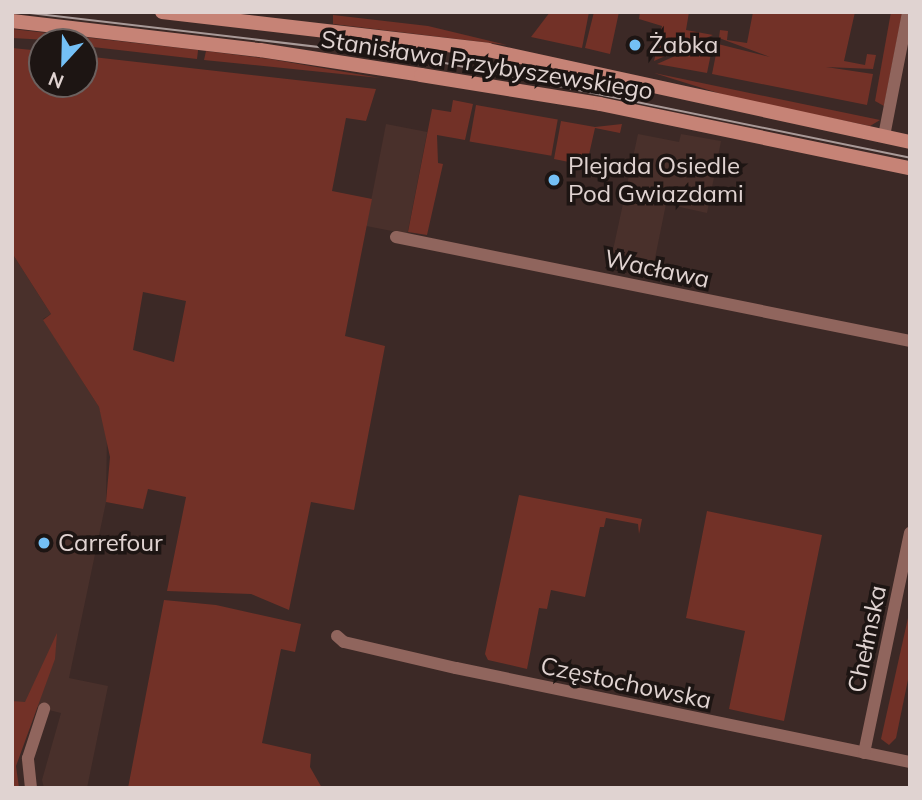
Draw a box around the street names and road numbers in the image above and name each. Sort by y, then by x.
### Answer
street label: Stanisława Przybyszewskiego [319,25,655,105]
street label: Wacława [602,244,712,294]
street label: Chełmska [842,583,892,695]
street label: Częstochowska [538,651,714,715]

